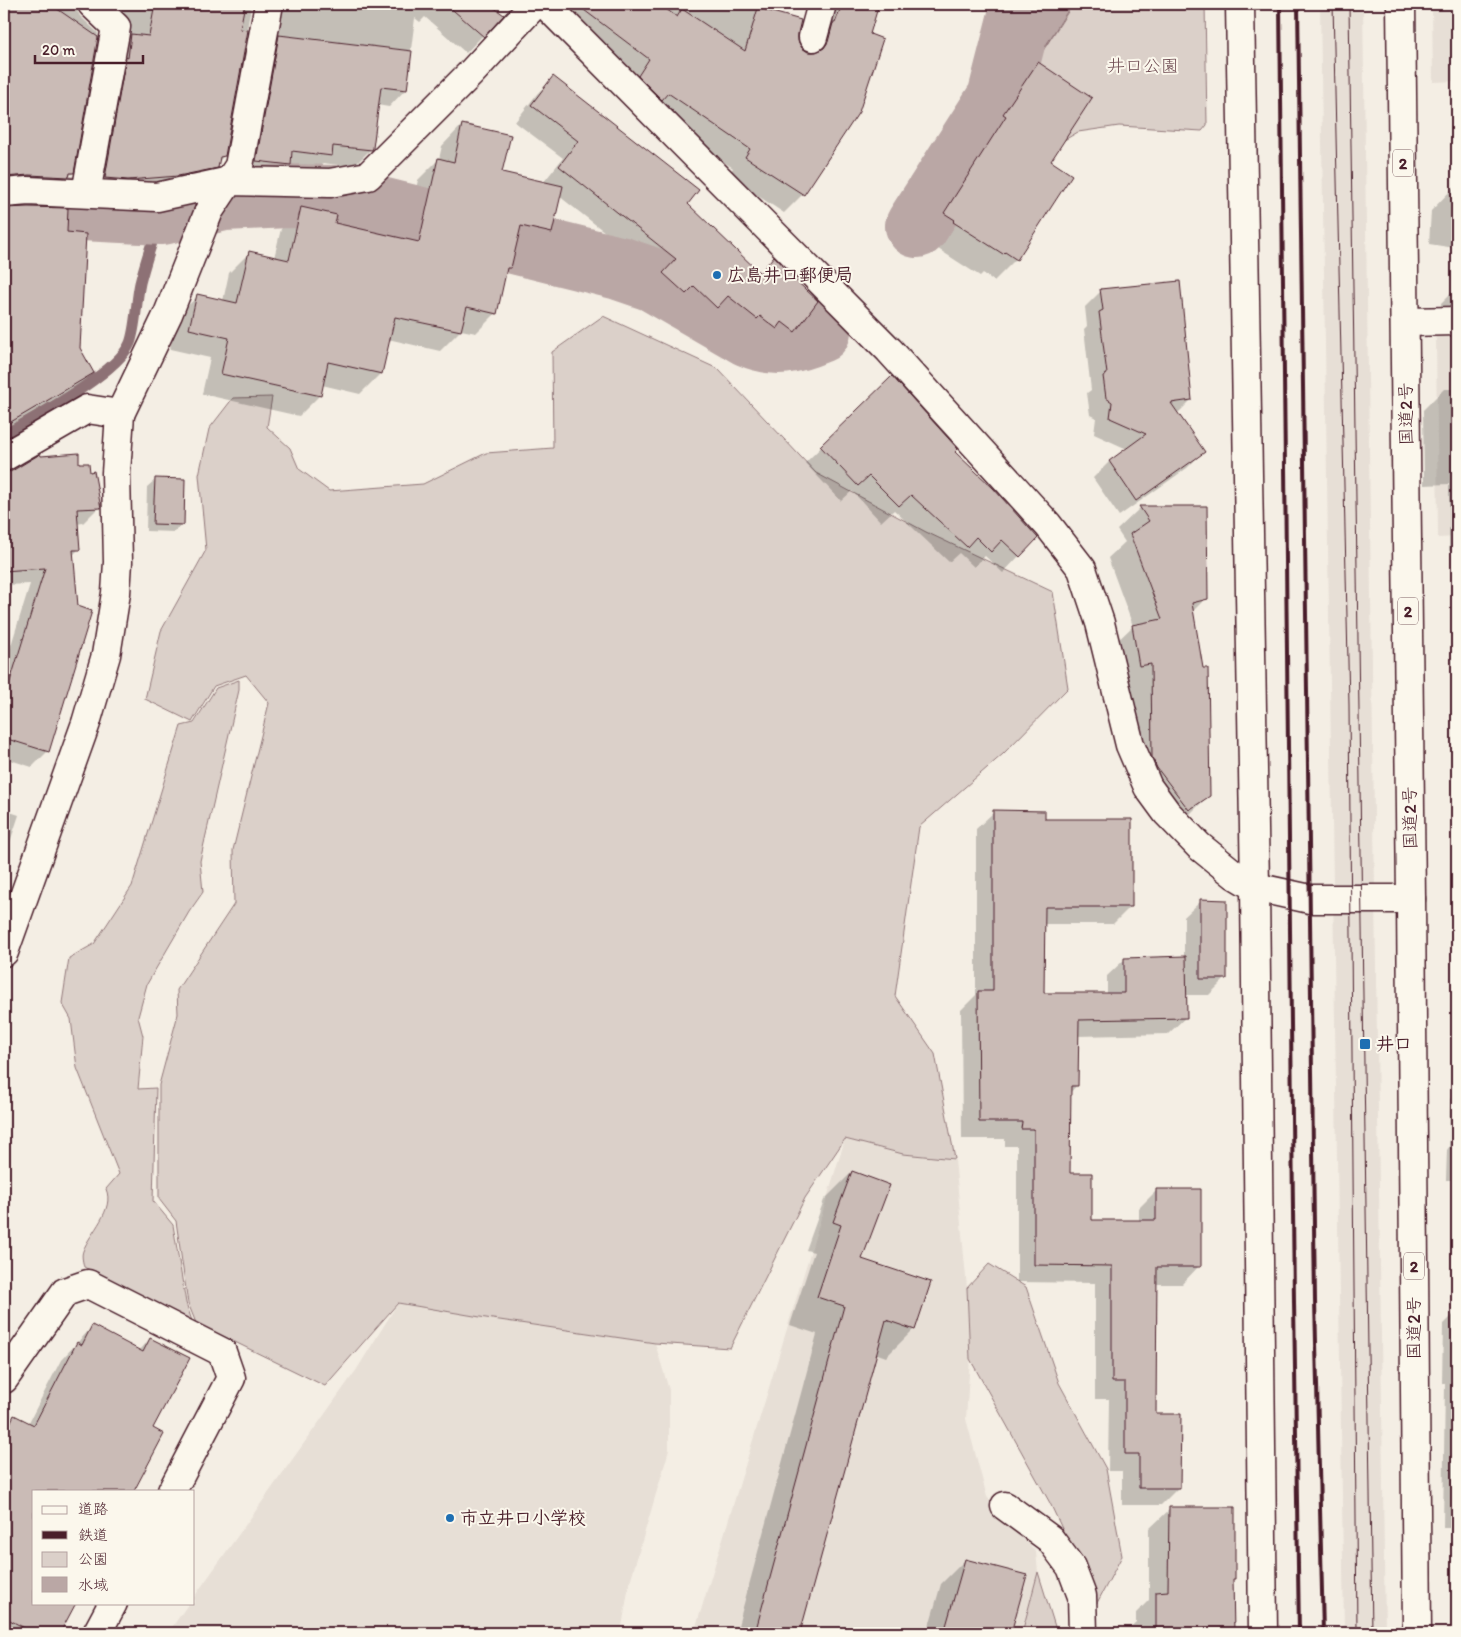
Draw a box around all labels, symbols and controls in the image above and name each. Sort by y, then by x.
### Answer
scale bar [35,32,142,64]
text: 20 m [42,41,76,59]
park label: 井口公園 [1107,55,1179,77]
road number: 2 [1393,150,1413,177]
place label: 広島井口郵便局 [727,264,853,286]
marker: 広島井口郵便局 [711,269,723,281]
street label: 国道2号 [1394,382,1418,446]
road number: 2 [1398,598,1418,624]
street label: 国道2号 [1398,786,1422,850]
place label: 井口 [1376,1033,1412,1055]
marker: 井口 [1358,1037,1372,1051]
road number: 2 [1404,1252,1424,1280]
street label: 国道2号 [1403,1296,1425,1360]
legend [32,1490,195,1604]
text: 道路 [78,1500,108,1518]
place label: 市立井口小学校 [460,1507,586,1529]
marker: 市立井口小学校 [444,1512,456,1524]
text: 鉄道 [78,1526,108,1544]
text: 公園 [78,1550,108,1568]
text: 水域 [78,1576,108,1594]

